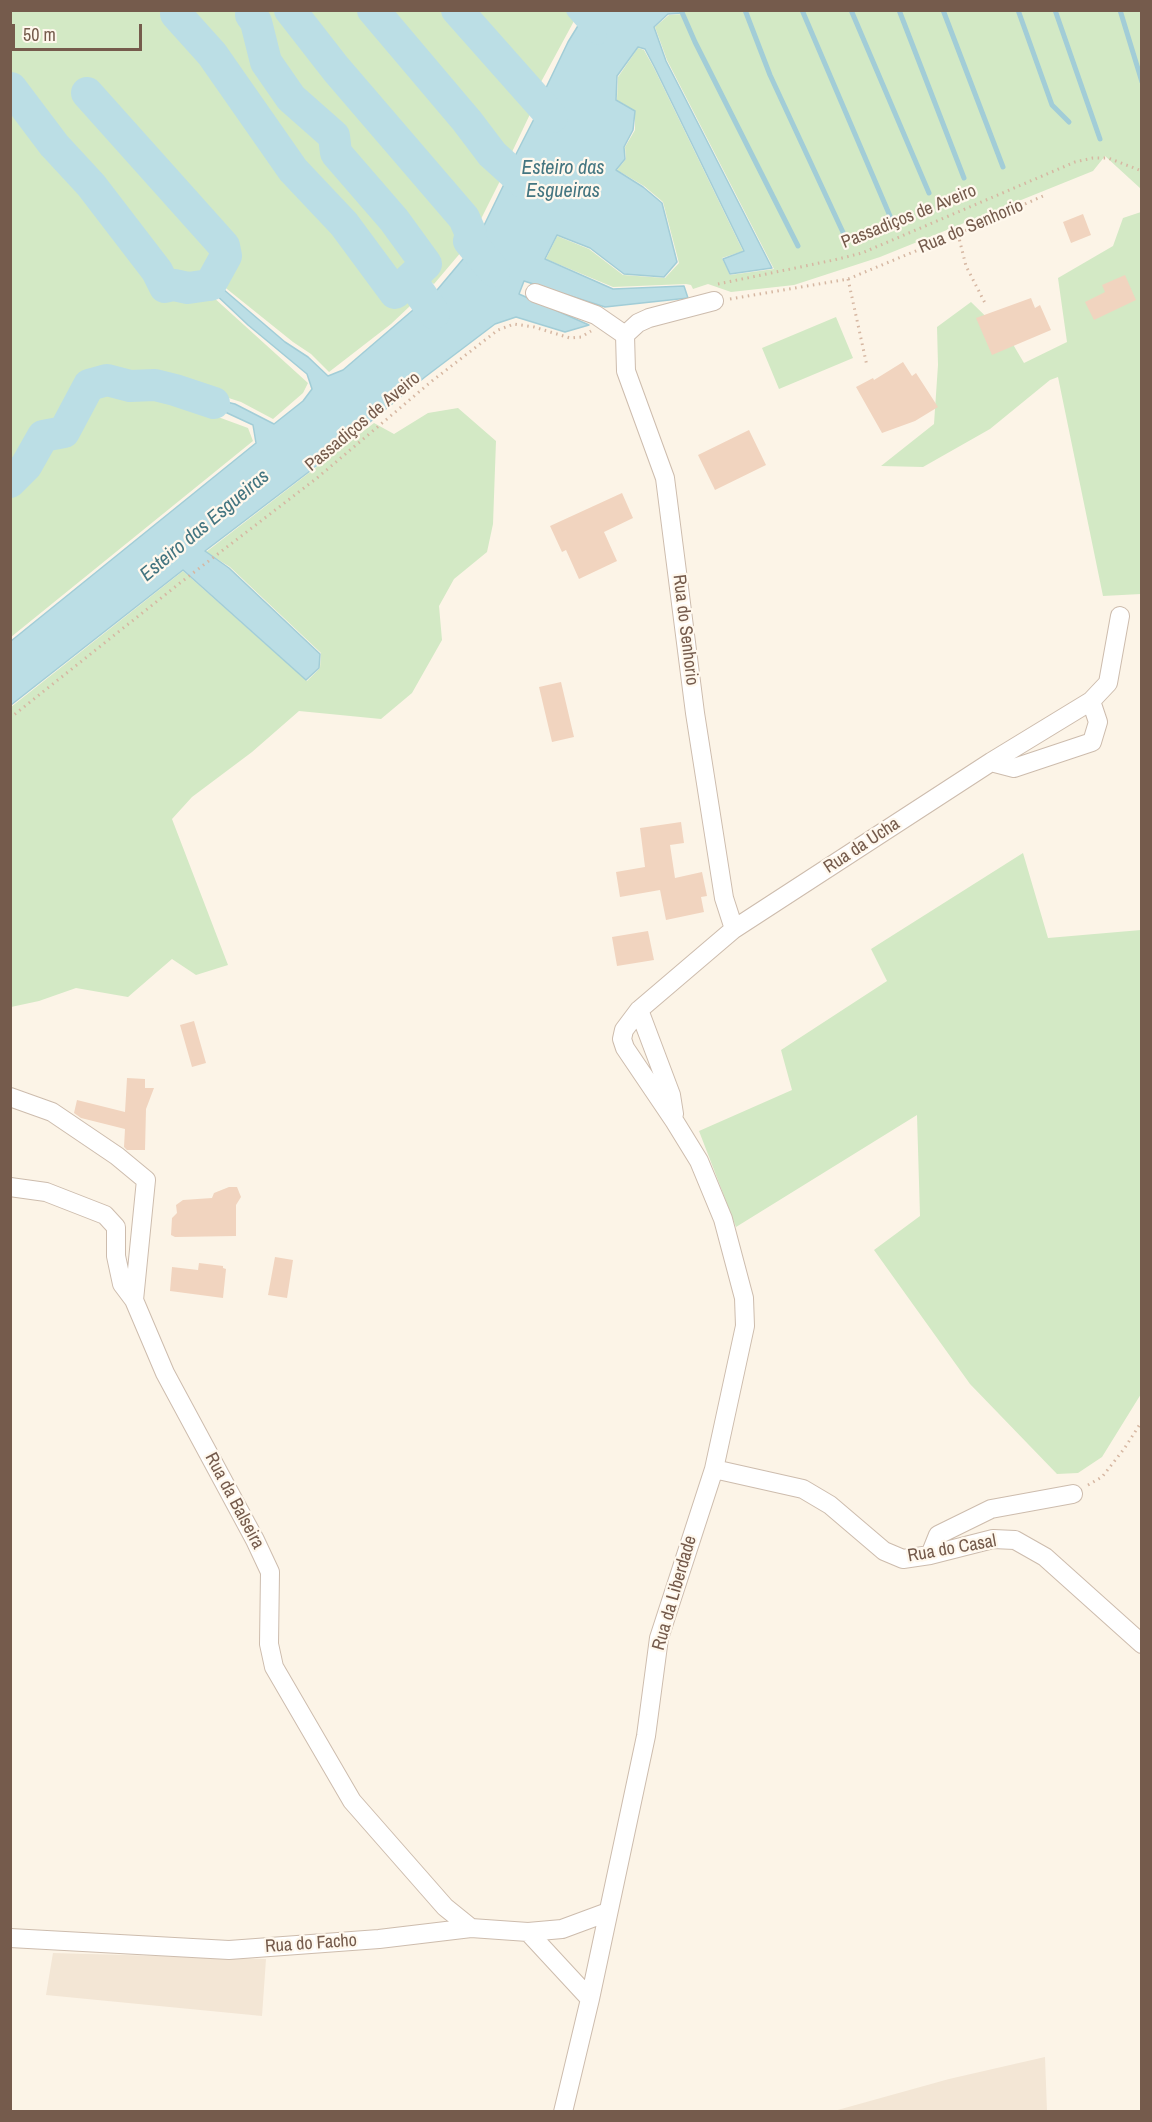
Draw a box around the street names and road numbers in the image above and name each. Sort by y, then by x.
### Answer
street label: Passadiços de Aveiro [839,180,979,254]
street label: Rua do Senhorio [915,195,1027,259]
street label: Passadiços de Aveiro [301,368,425,476]
street label: Rua do Senhorio [667,573,703,687]
street label: Rua da Ucha [820,813,904,879]
street label: Rua da Balseira [200,1449,268,1553]
street label: Rua do Casal [906,1531,998,1567]
street label: Rua da Liberdade [648,1533,702,1653]
street label: Rua do Facho [264,1930,358,1958]

